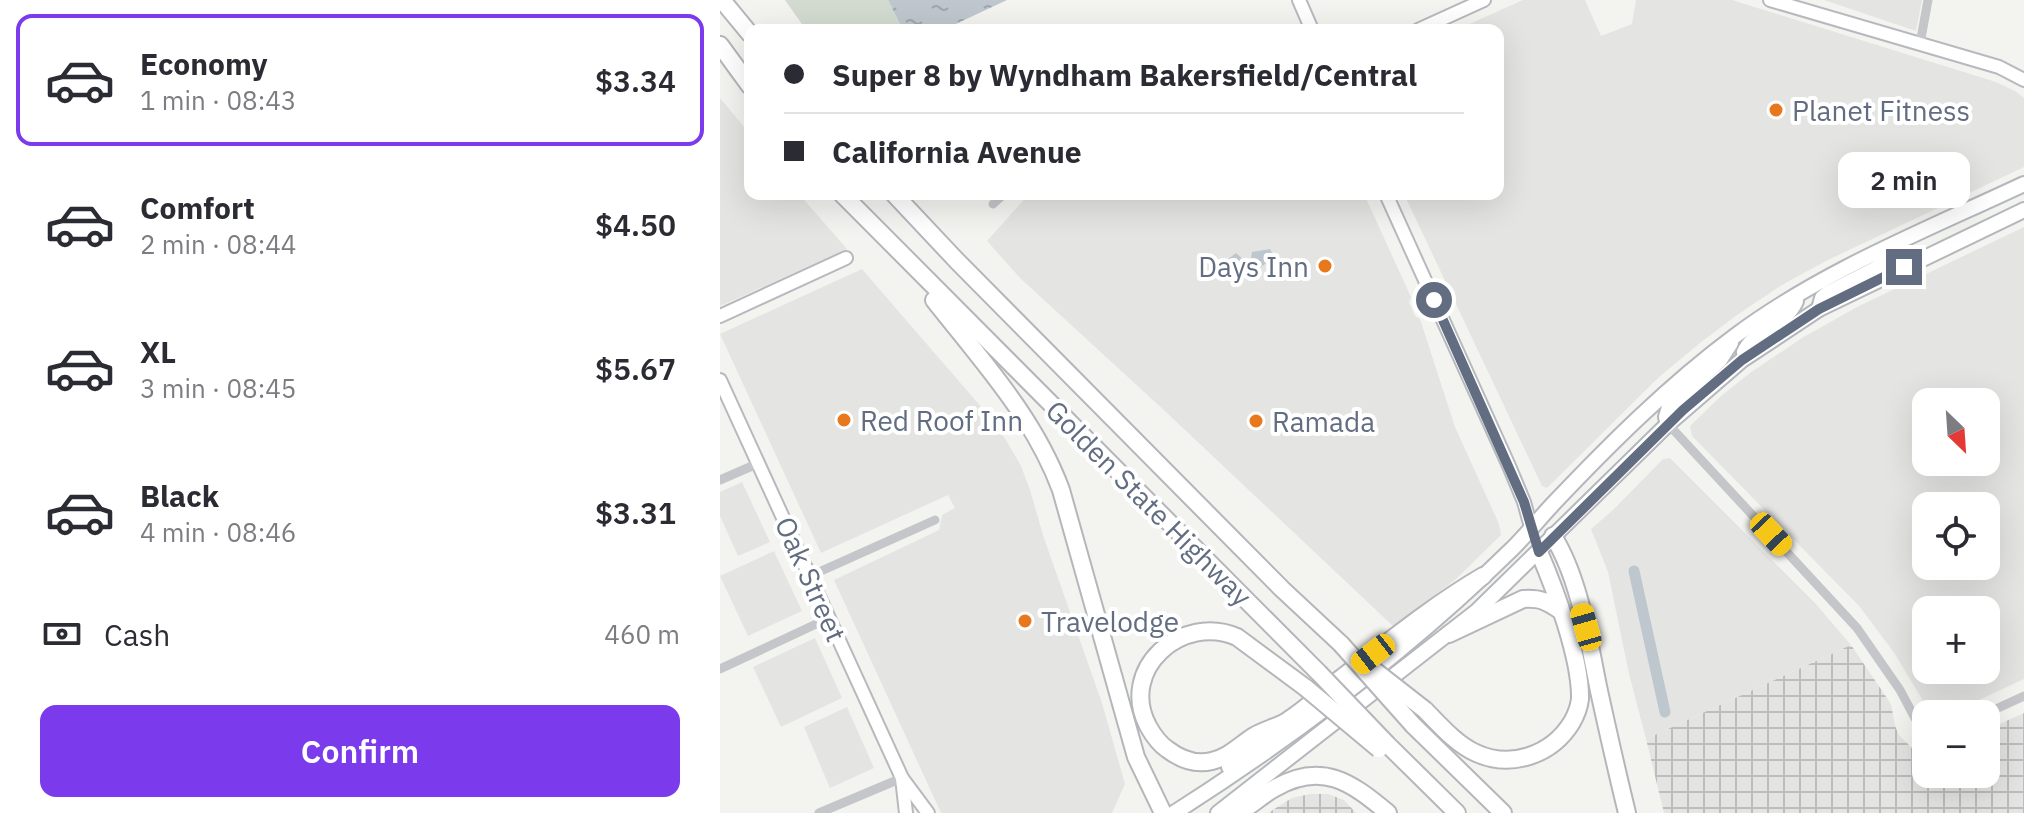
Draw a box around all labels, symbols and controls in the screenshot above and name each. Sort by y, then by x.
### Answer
icon: car [44,44,116,116]
text: Economy [140,44,268,83]
text: Super 8 by Wyndham Bakersfield/Central [832,55,1417,94]
text: $3.34 [595,61,676,100]
text: 1 min · 08:43 [140,83,296,117]
place label: Planet Fitness [1792,92,1970,129]
marker: Planet Fitness [1767,101,1785,119]
text: California Avenue [832,132,1082,171]
callout: 2 min [1838,151,1970,207]
text: 2 min [1870,163,1938,197]
icon: car [44,188,116,260]
text: Comfort [140,188,255,227]
text: $4.50 [595,205,676,244]
text: 2 min · 08:44 [140,227,296,261]
place label: Days Inn [1198,248,1309,285]
route end [1886,249,1922,285]
marker: Days Inn [1316,257,1334,275]
route start [1416,282,1452,318]
icon: car [44,332,116,404]
text: XL [140,332,176,371]
text: $5.67 [595,349,676,388]
text: 3 min · 08:45 [140,371,296,405]
north arrow [1912,388,2000,476]
map controls [1912,388,2000,788]
street label: Golden State Highway [1038,392,1260,614]
place label: Red Roof Inn [860,402,1023,439]
place label: Ramada [1272,403,1375,440]
marker: Red Roof Inn [835,411,853,429]
marker: Ramada [1247,412,1265,430]
icon: car [44,476,116,548]
text: Black [140,476,219,515]
button: locate [1912,492,2000,580]
text: $3.31 [595,493,676,532]
car [1746,508,1796,560]
street label: Oak Street [767,511,855,647]
text: 4 min · 08:46 [140,515,296,549]
button: + [1912,596,2000,684]
car [1568,601,1604,653]
place label: Travelodge [1041,603,1179,640]
icon: cash [40,612,84,656]
marker: Travelodge [1016,612,1034,630]
text: Cash [104,615,170,654]
text: 460 m [604,617,680,651]
car [1347,630,1399,678]
button: − [1912,700,2000,788]
button: Confirm [40,705,680,797]

